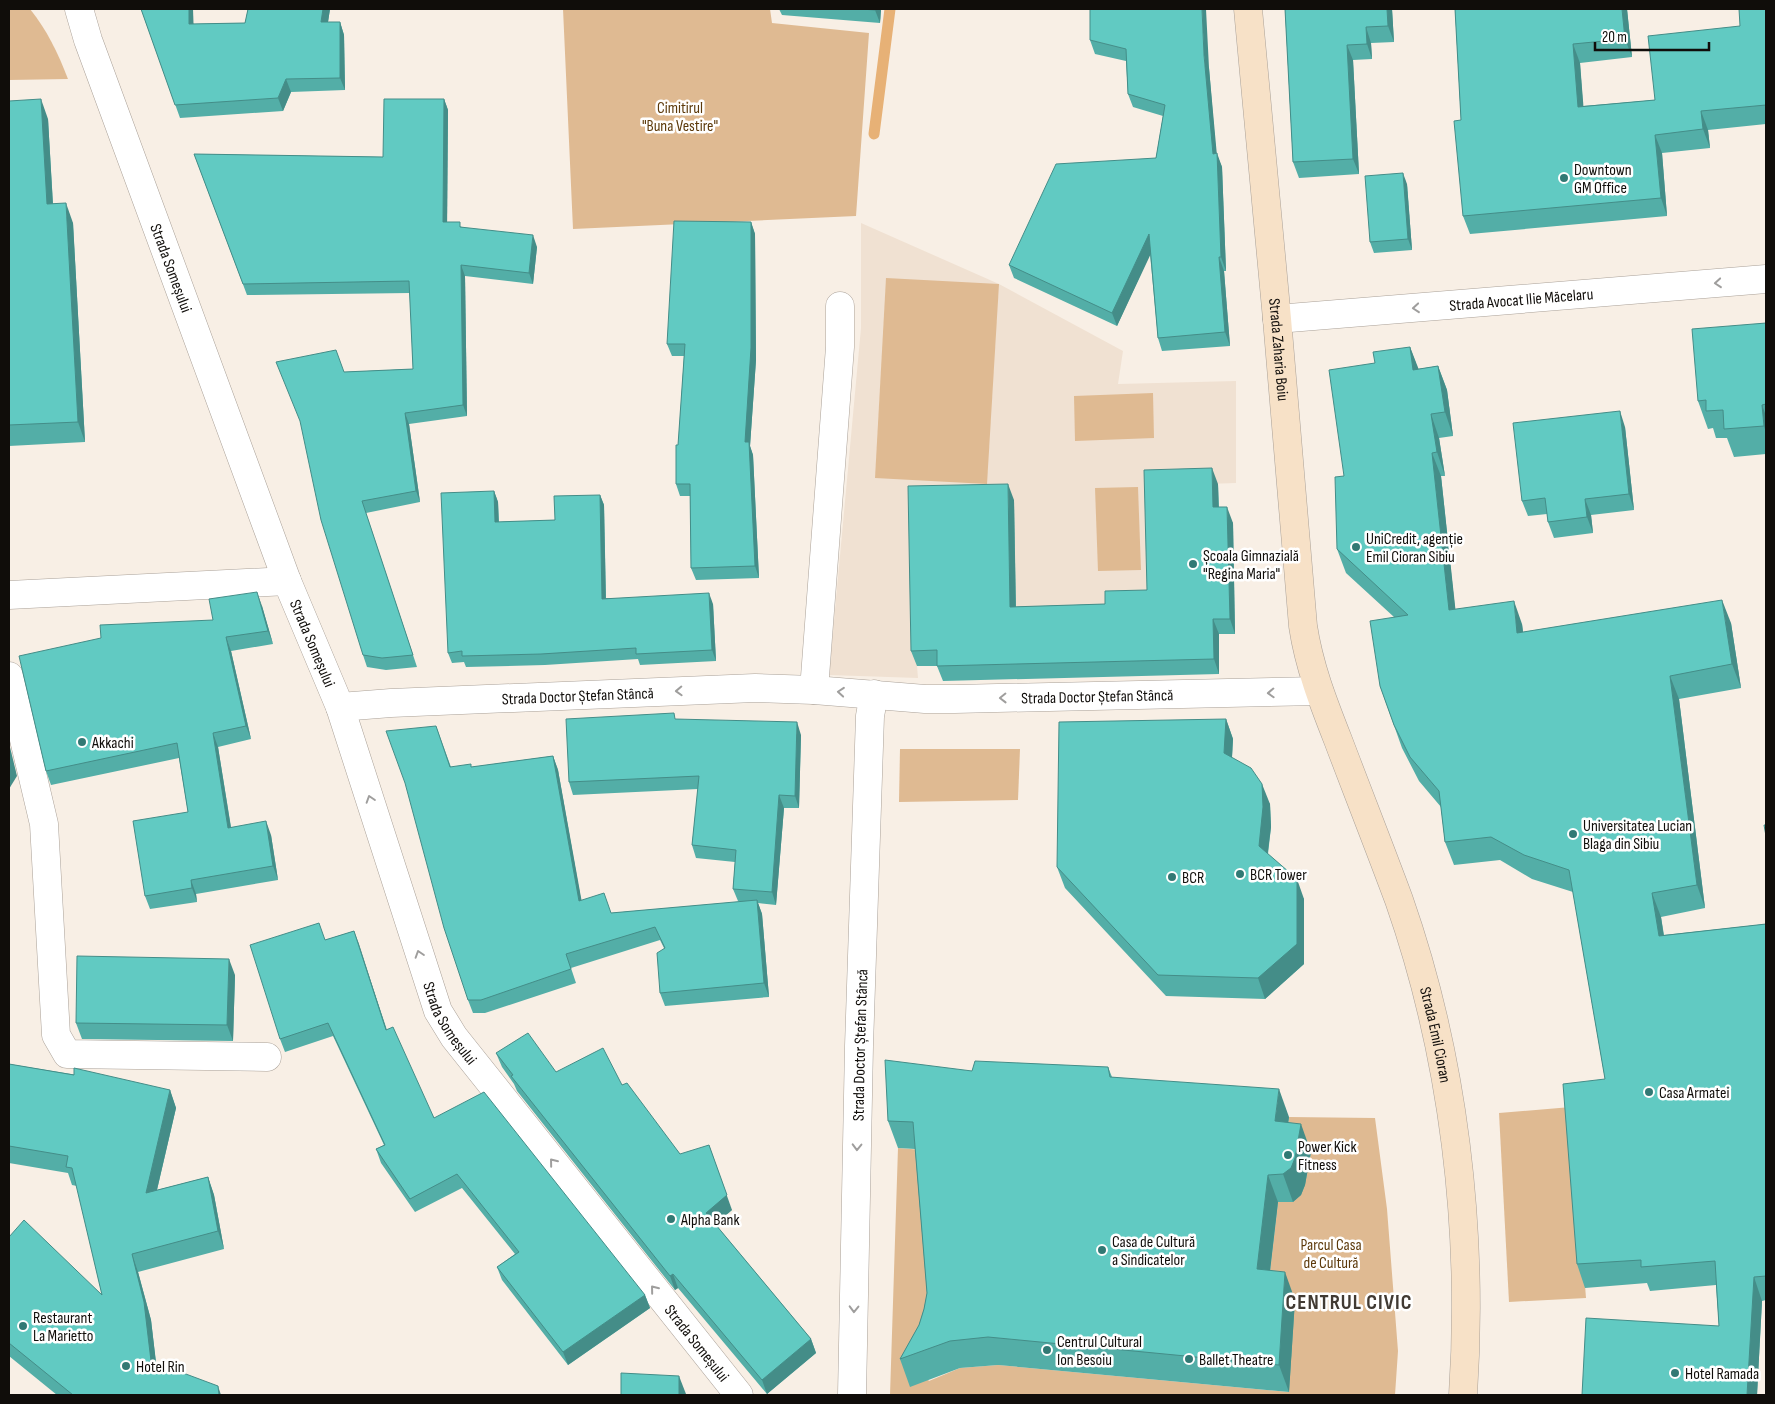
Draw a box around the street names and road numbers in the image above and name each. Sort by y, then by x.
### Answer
street label: Strada Someșului [145,221,195,315]
street label: Strada Avocat Ilie Măcelaru [1449,285,1594,316]
street label: Strada Zaharia Boiu [1264,297,1292,402]
street label: Strada Someșului [285,597,338,690]
street label: Strada Doctor Ștefan Stâncă [501,684,654,709]
street label: Strada Doctor Ștefan Stâncă [1021,686,1173,709]
street label: Strada Doctor Ștefan Stâncă [849,969,873,1121]
street label: Strada Someșului [418,980,480,1069]
street label: Strada Emil Cioran [1415,985,1454,1084]
street label: Strada Someșului [660,1301,733,1386]

